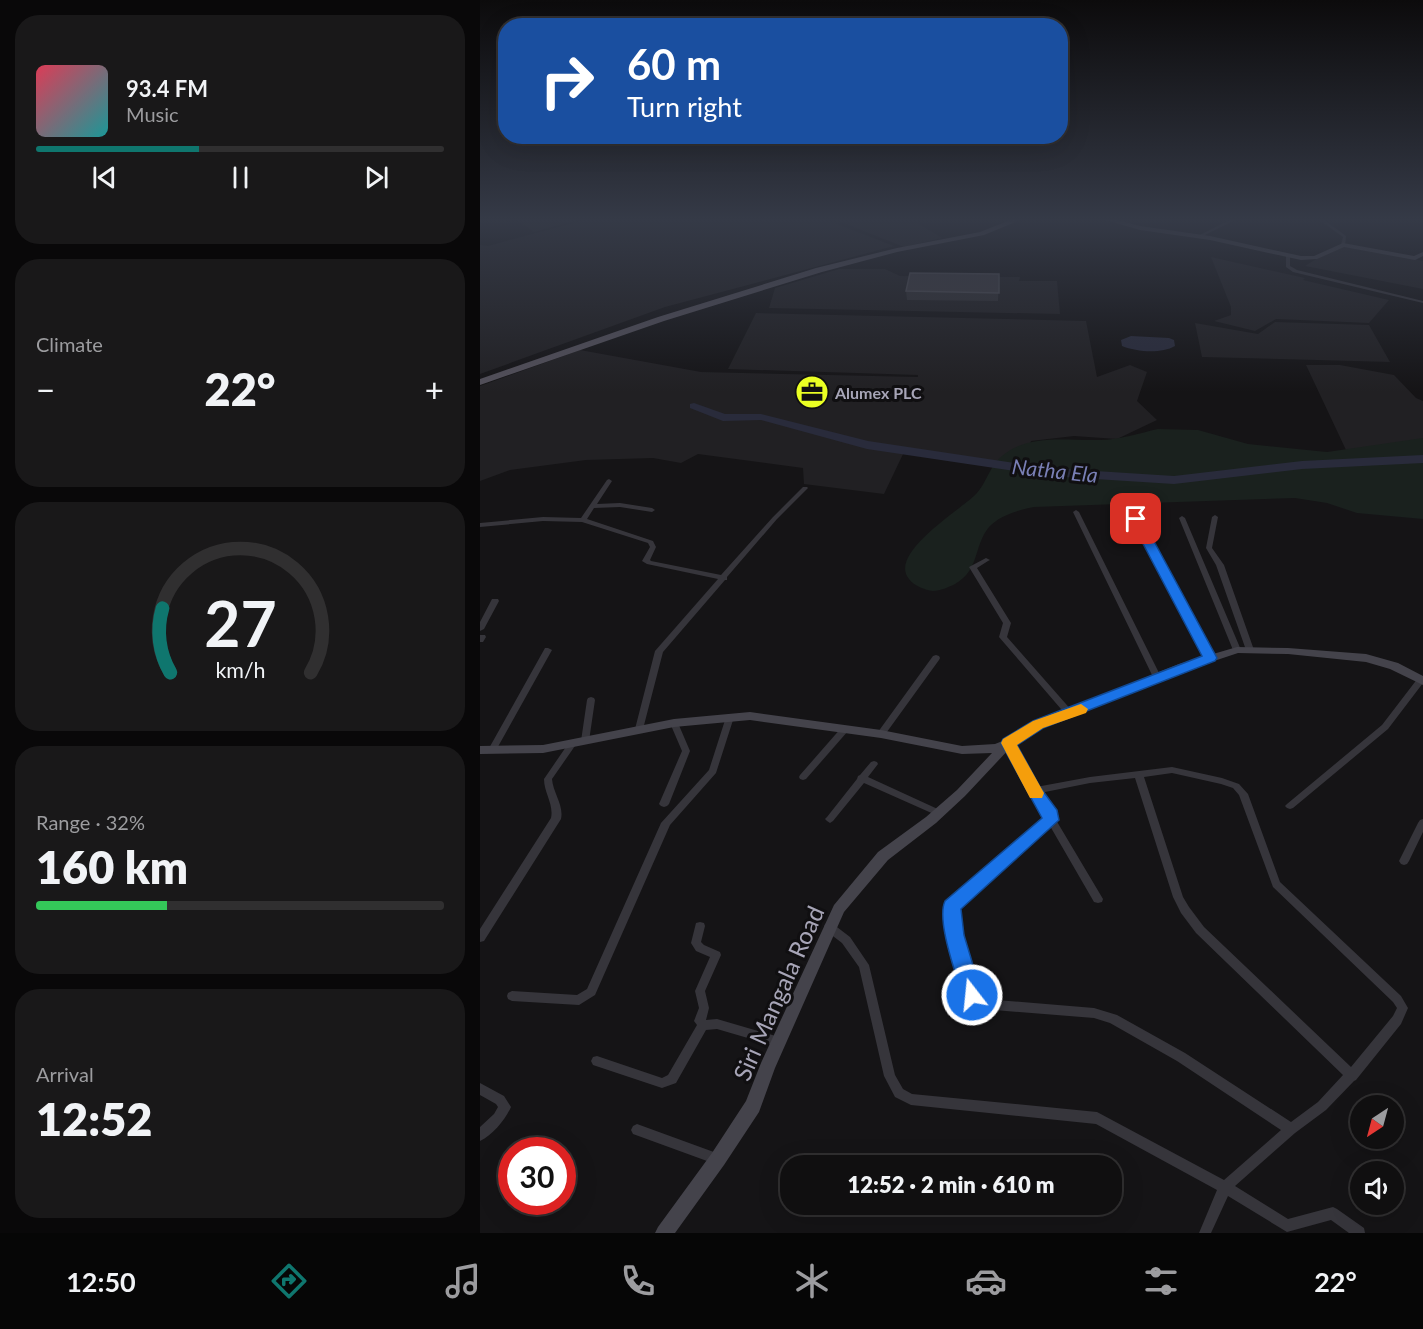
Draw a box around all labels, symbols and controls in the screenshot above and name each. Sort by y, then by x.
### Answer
text: 60 m [627,39,721,89]
icon: right [528,42,606,120]
text: 93.4 FM [126,75,208,102]
text: Turn right [627,90,742,123]
text: Music [126,102,179,126]
icon: previous [88,161,121,194]
icon: pause [224,161,257,194]
icon: next [360,161,393,194]
text: Climate [36,332,103,356]
text: 22° [205,362,275,416]
text: − [36,369,55,409]
text: + [425,369,444,409]
office icon: Alumex PLC [794,374,830,410]
place label: Alumex PLC [834,383,922,402]
water label: Natha Ela [1011,453,1099,487]
pin [1110,493,1161,544]
icon: arrive [1119,502,1152,535]
text: 27 [204,586,276,661]
text: km/h [215,658,265,684]
text: Range · 32% [36,810,145,834]
text: 160 km [36,840,188,894]
street label: Siri Mangala Road [727,901,829,1085]
position arrow [940,963,1004,1027]
text: Arrival [36,1062,94,1086]
text: 12:52 [36,1092,152,1146]
north arrow [1350,1095,1404,1149]
map controls [1350,1095,1404,1215]
speed limit sign: 30 [498,1137,576,1215]
button: sound [1350,1161,1404,1215]
text: 12:52 · 2 min · 610 m [848,1171,1054,1198]
icon: directions [268,1260,310,1302]
icon: music [442,1260,484,1302]
icon: phone [617,1260,659,1302]
icon: climate [791,1260,833,1302]
icon: car [965,1260,1007,1302]
icon: filters [1140,1260,1182,1302]
text: 12:50 [66,1265,136,1298]
text: 22° [1314,1265,1357,1298]

